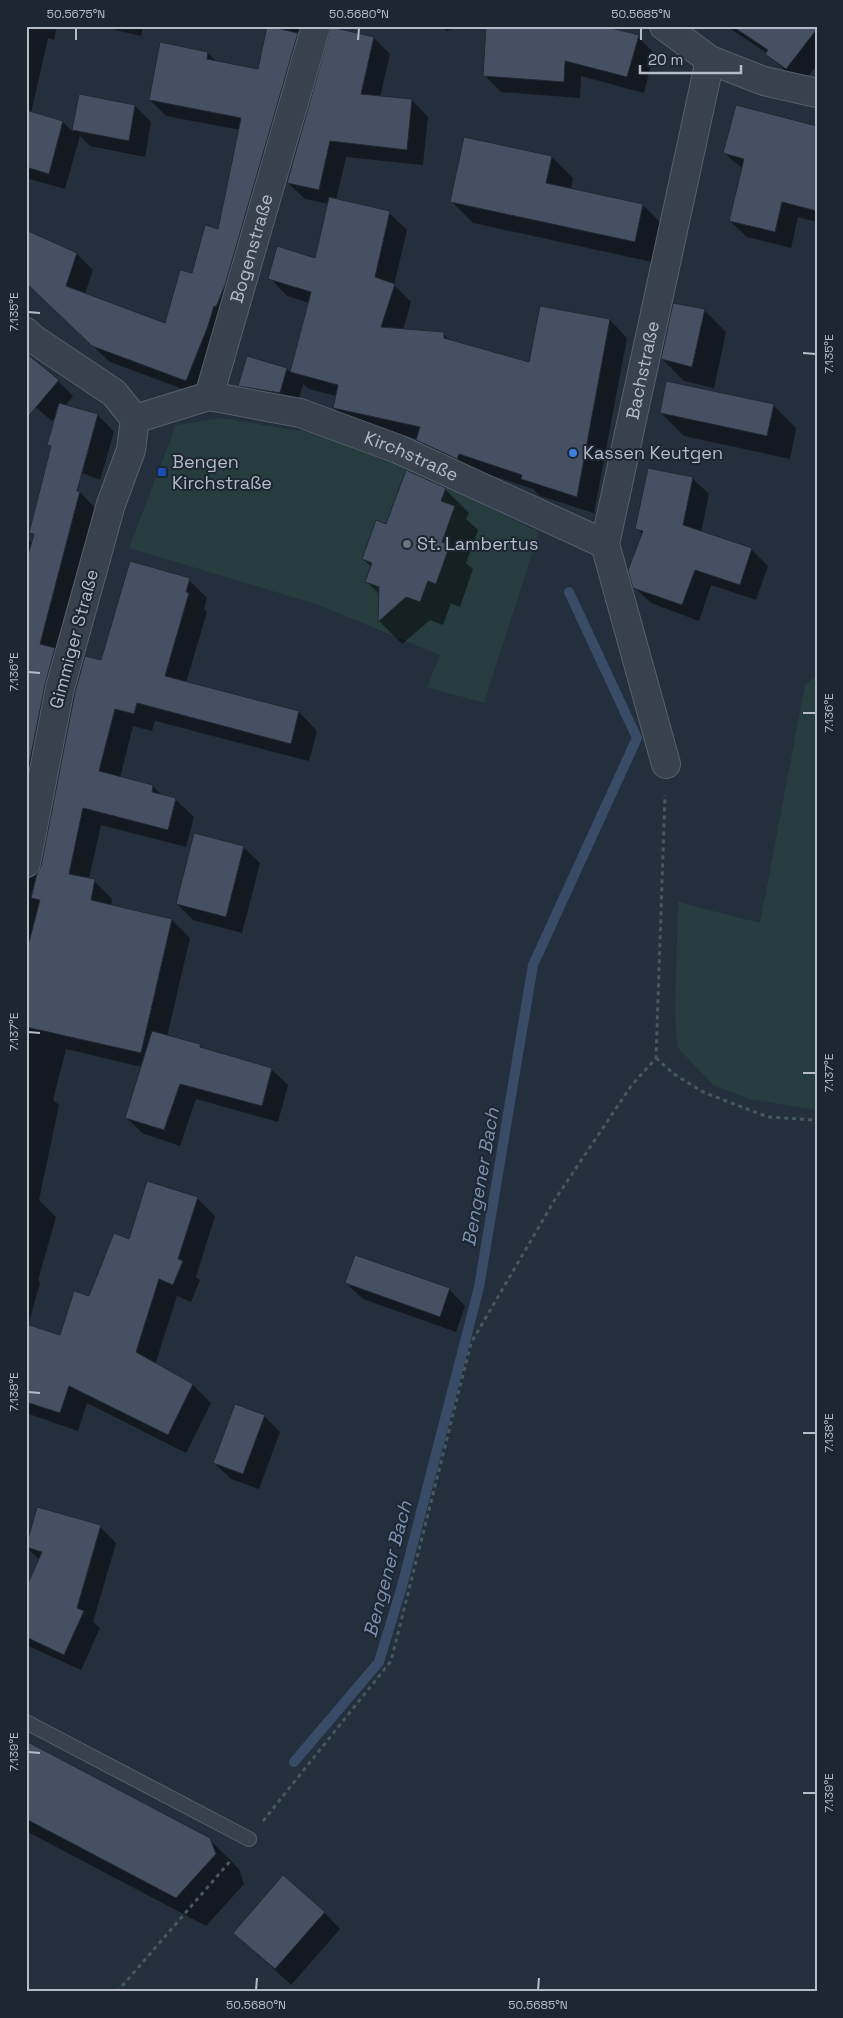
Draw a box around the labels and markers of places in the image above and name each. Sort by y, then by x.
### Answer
place label: Kassen Keutgen [583,441,723,464]
marker: Kassen Keutgen [567,447,579,459]
place label: Bengen Kirchstraße [172,450,272,494]
marker: Bengen Kirchstraße [156,466,168,478]
place label: St. Lambertus [417,532,538,555]
marker: St. Lambertus [401,538,413,550]

